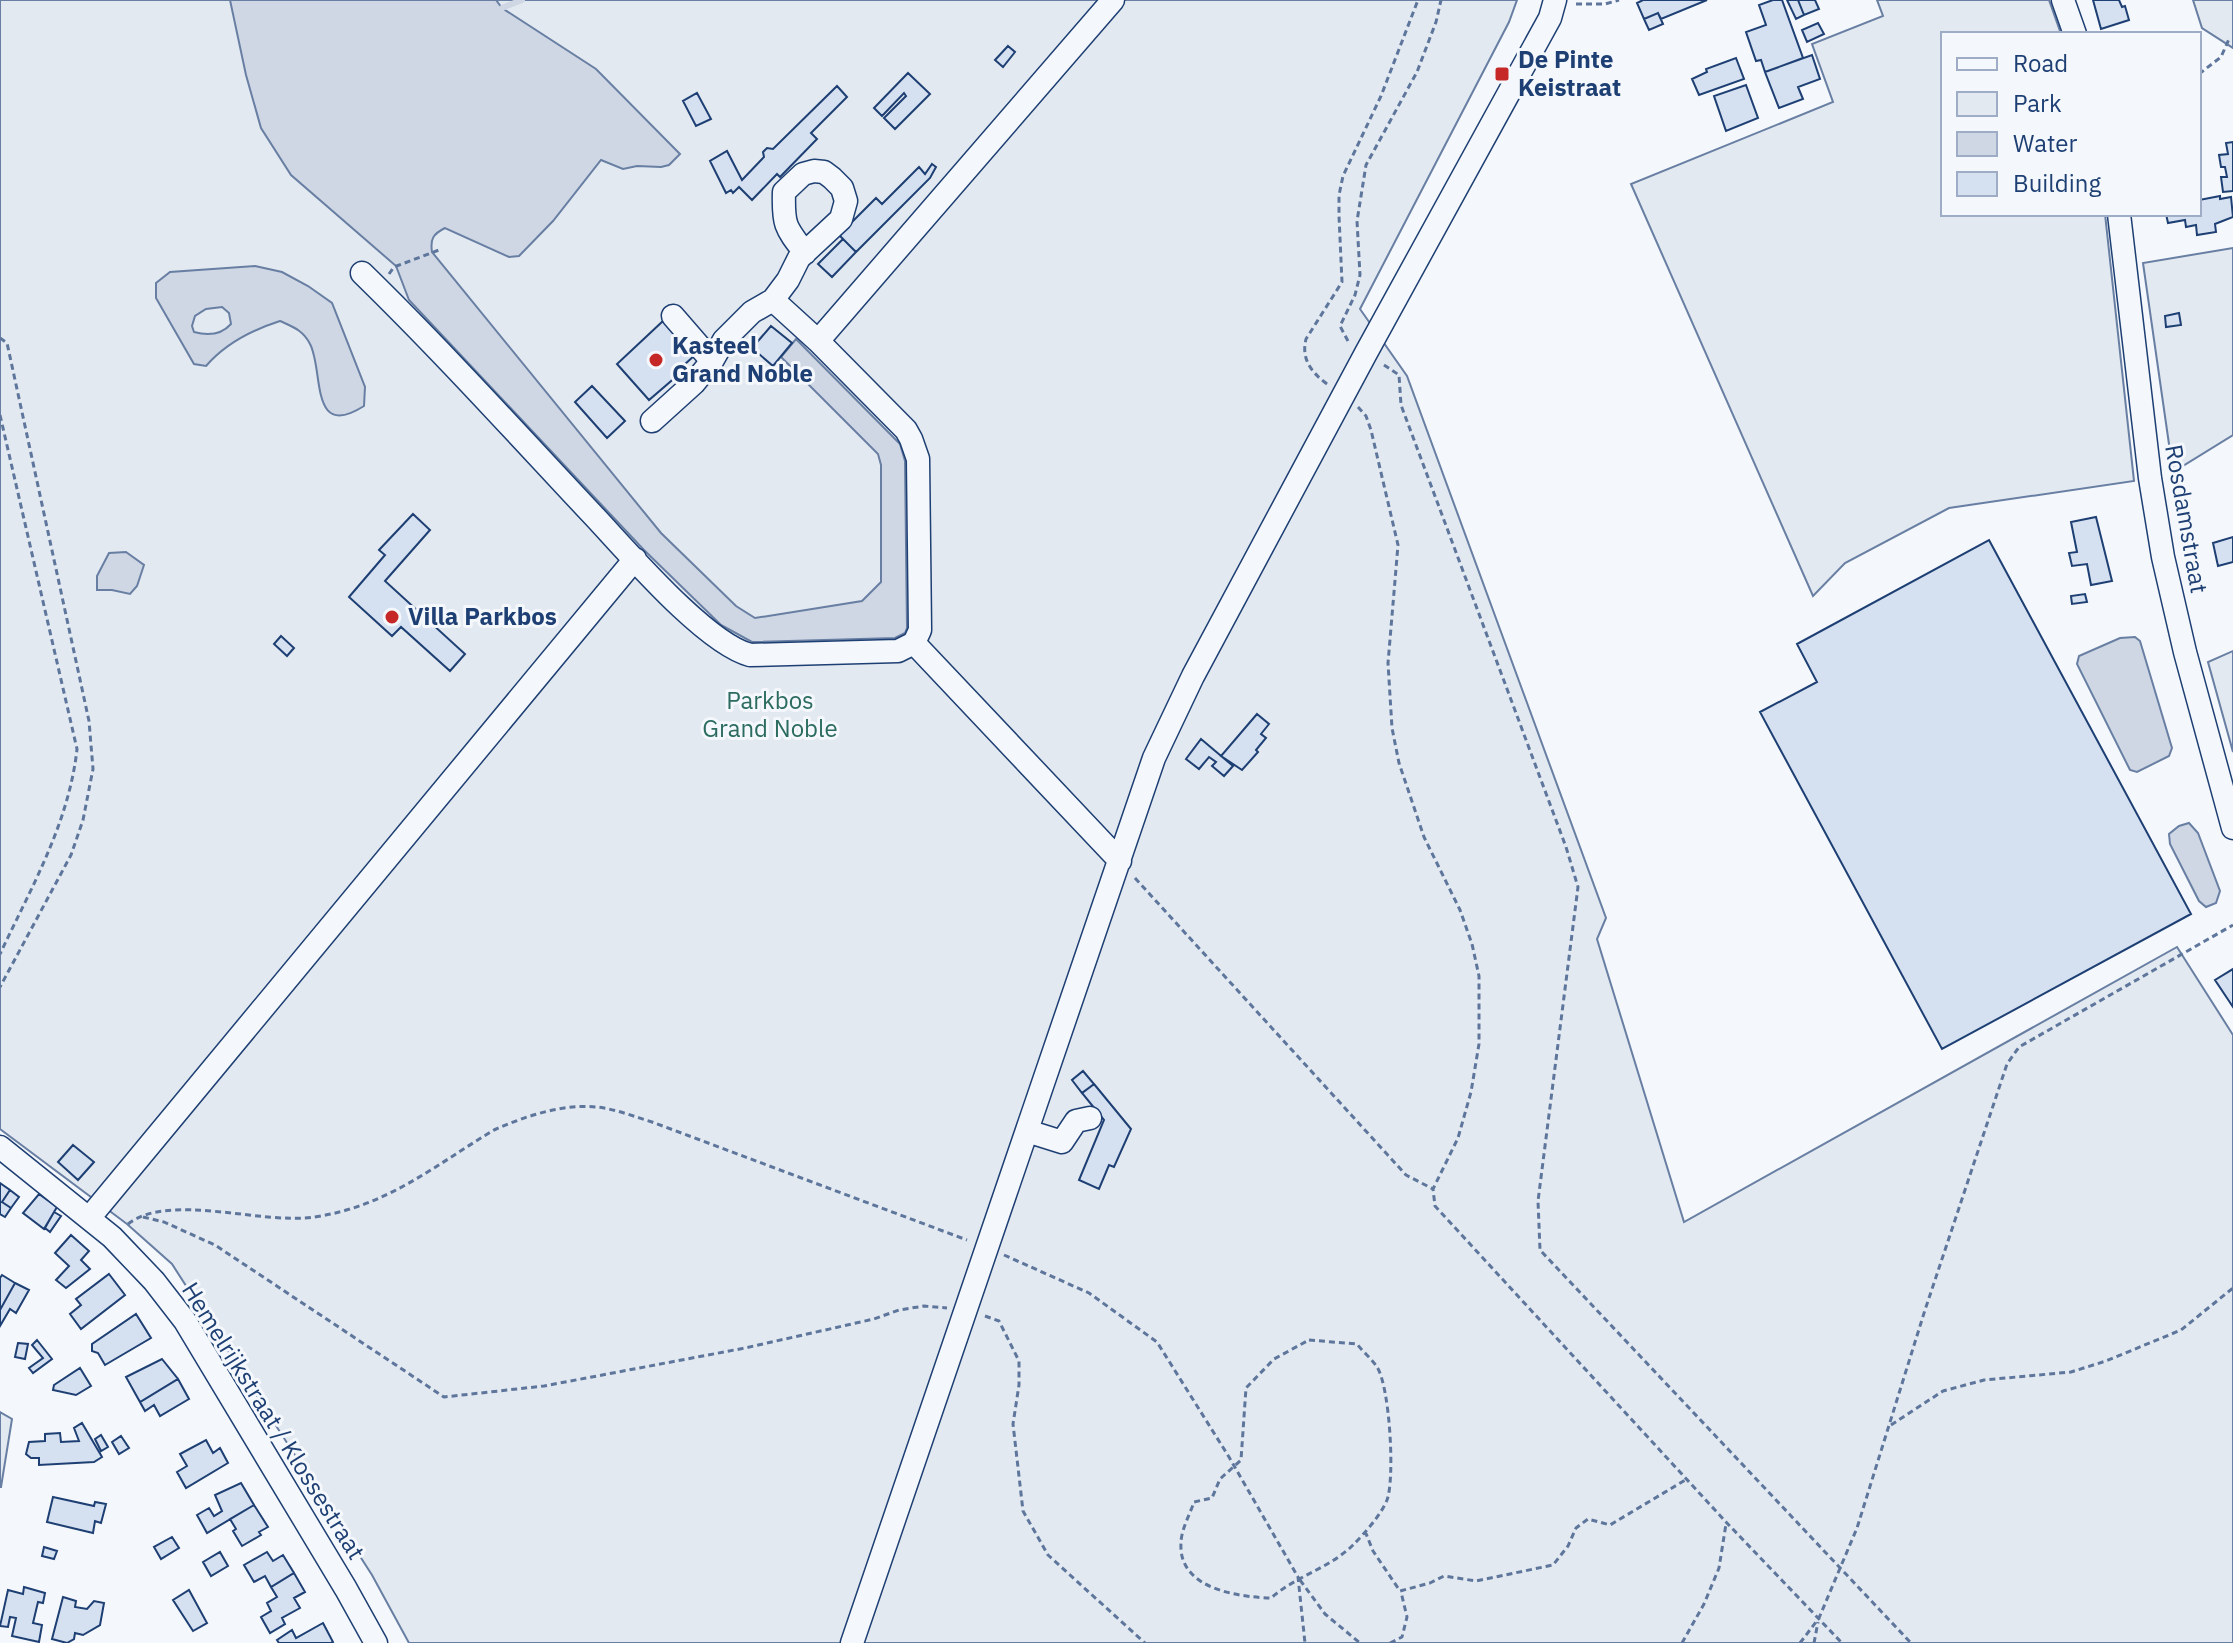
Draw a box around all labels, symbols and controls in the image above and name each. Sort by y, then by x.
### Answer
legend [1941,32,2201,216]
place label: De Pinte Keistraat [1518,43,1621,103]
text: Road [2013,47,2068,79]
marker: De Pinte Keistraat [1493,65,1511,83]
text: Park [2013,87,2062,119]
text: Water [2013,127,2077,159]
text: Building [2013,167,2101,199]
place label: Kasteel Grand Noble [672,329,813,389]
marker: Kasteel Grand Noble [647,351,665,369]
street label: Rosdamstraat [2158,442,2216,596]
place label: Villa Parkbos [408,600,557,632]
marker: Villa Parkbos [383,608,401,626]
park label: Parkbos Grand Noble [702,684,838,744]
street label: Hemelrijkstraat / Klossestraat [175,1276,373,1565]

